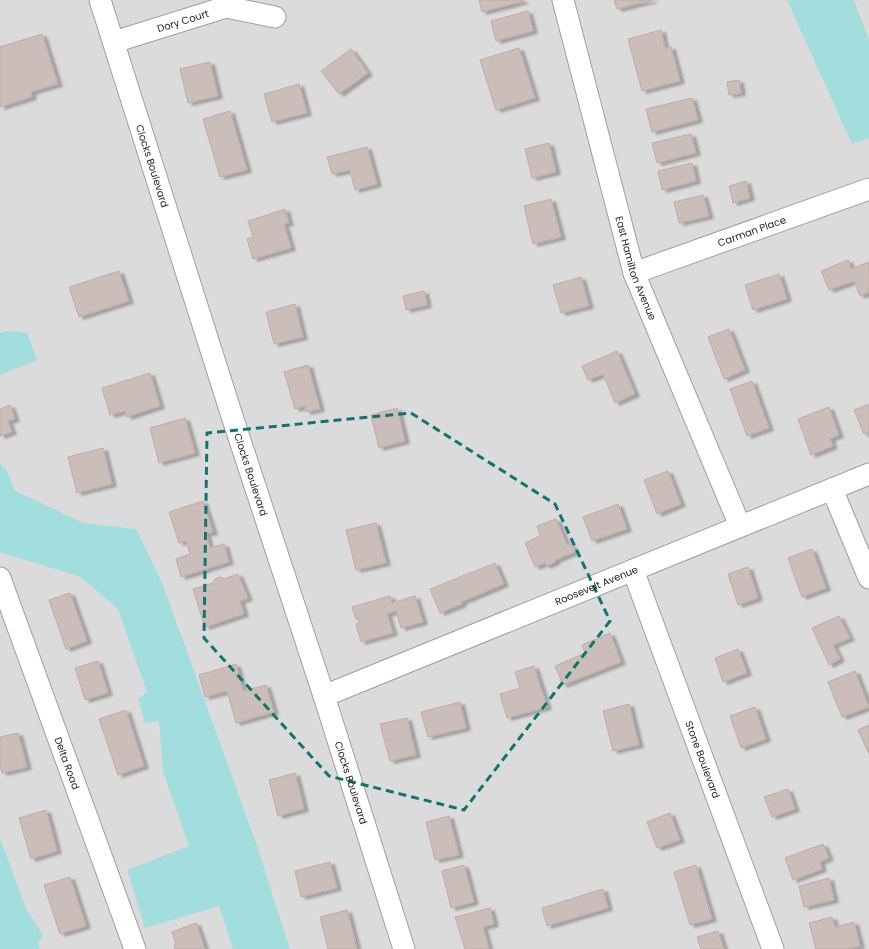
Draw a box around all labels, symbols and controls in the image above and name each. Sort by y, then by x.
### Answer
street label: Dory Court [155,5,211,36]
street label: Clocks Boulevard [132,122,173,209]
street label: Carman Place [715,212,788,250]
street label: East Hamilton Avenue [612,214,660,322]
street label: Clocks Boulevard [231,431,272,518]
street label: Roosevelt Avenue [552,561,640,609]
street label: Stone Boulevard [682,719,724,800]
street label: Delta Road [51,735,84,791]
street label: Clocks Boulevard [331,739,372,826]

